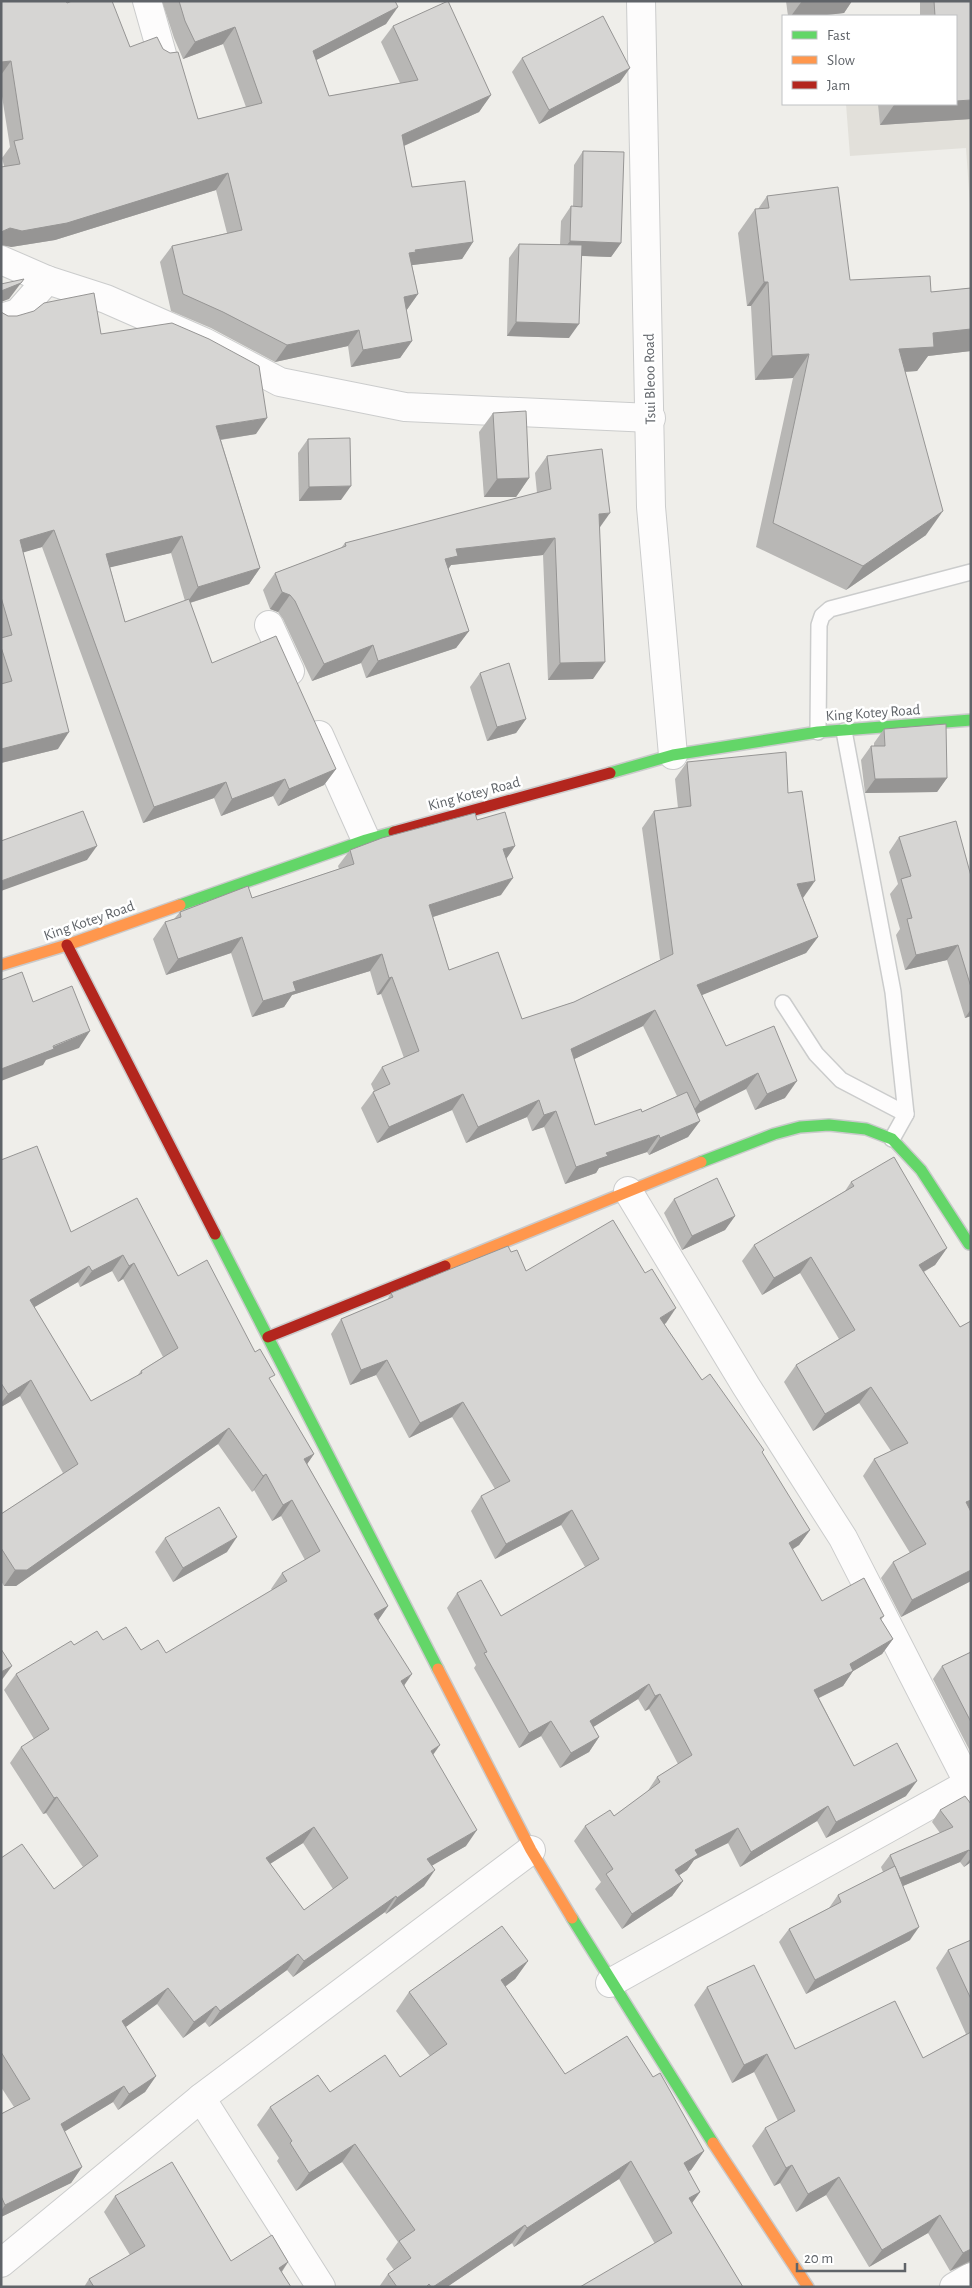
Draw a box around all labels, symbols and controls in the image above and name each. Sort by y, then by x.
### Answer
legend [782,15,957,105]
text: Fast [827,28,851,43]
text: Slow [827,53,855,68]
text: Jam [827,78,850,93]
street label: Tsui Bleoo Road [642,333,658,425]
street label: King Kotey Road [825,702,921,724]
street label: King Kotey Road [426,774,522,814]
street label: King Kotey Road [42,898,136,944]
scale bar [797,2240,904,2272]
text: 20 m [804,2251,833,2266]

